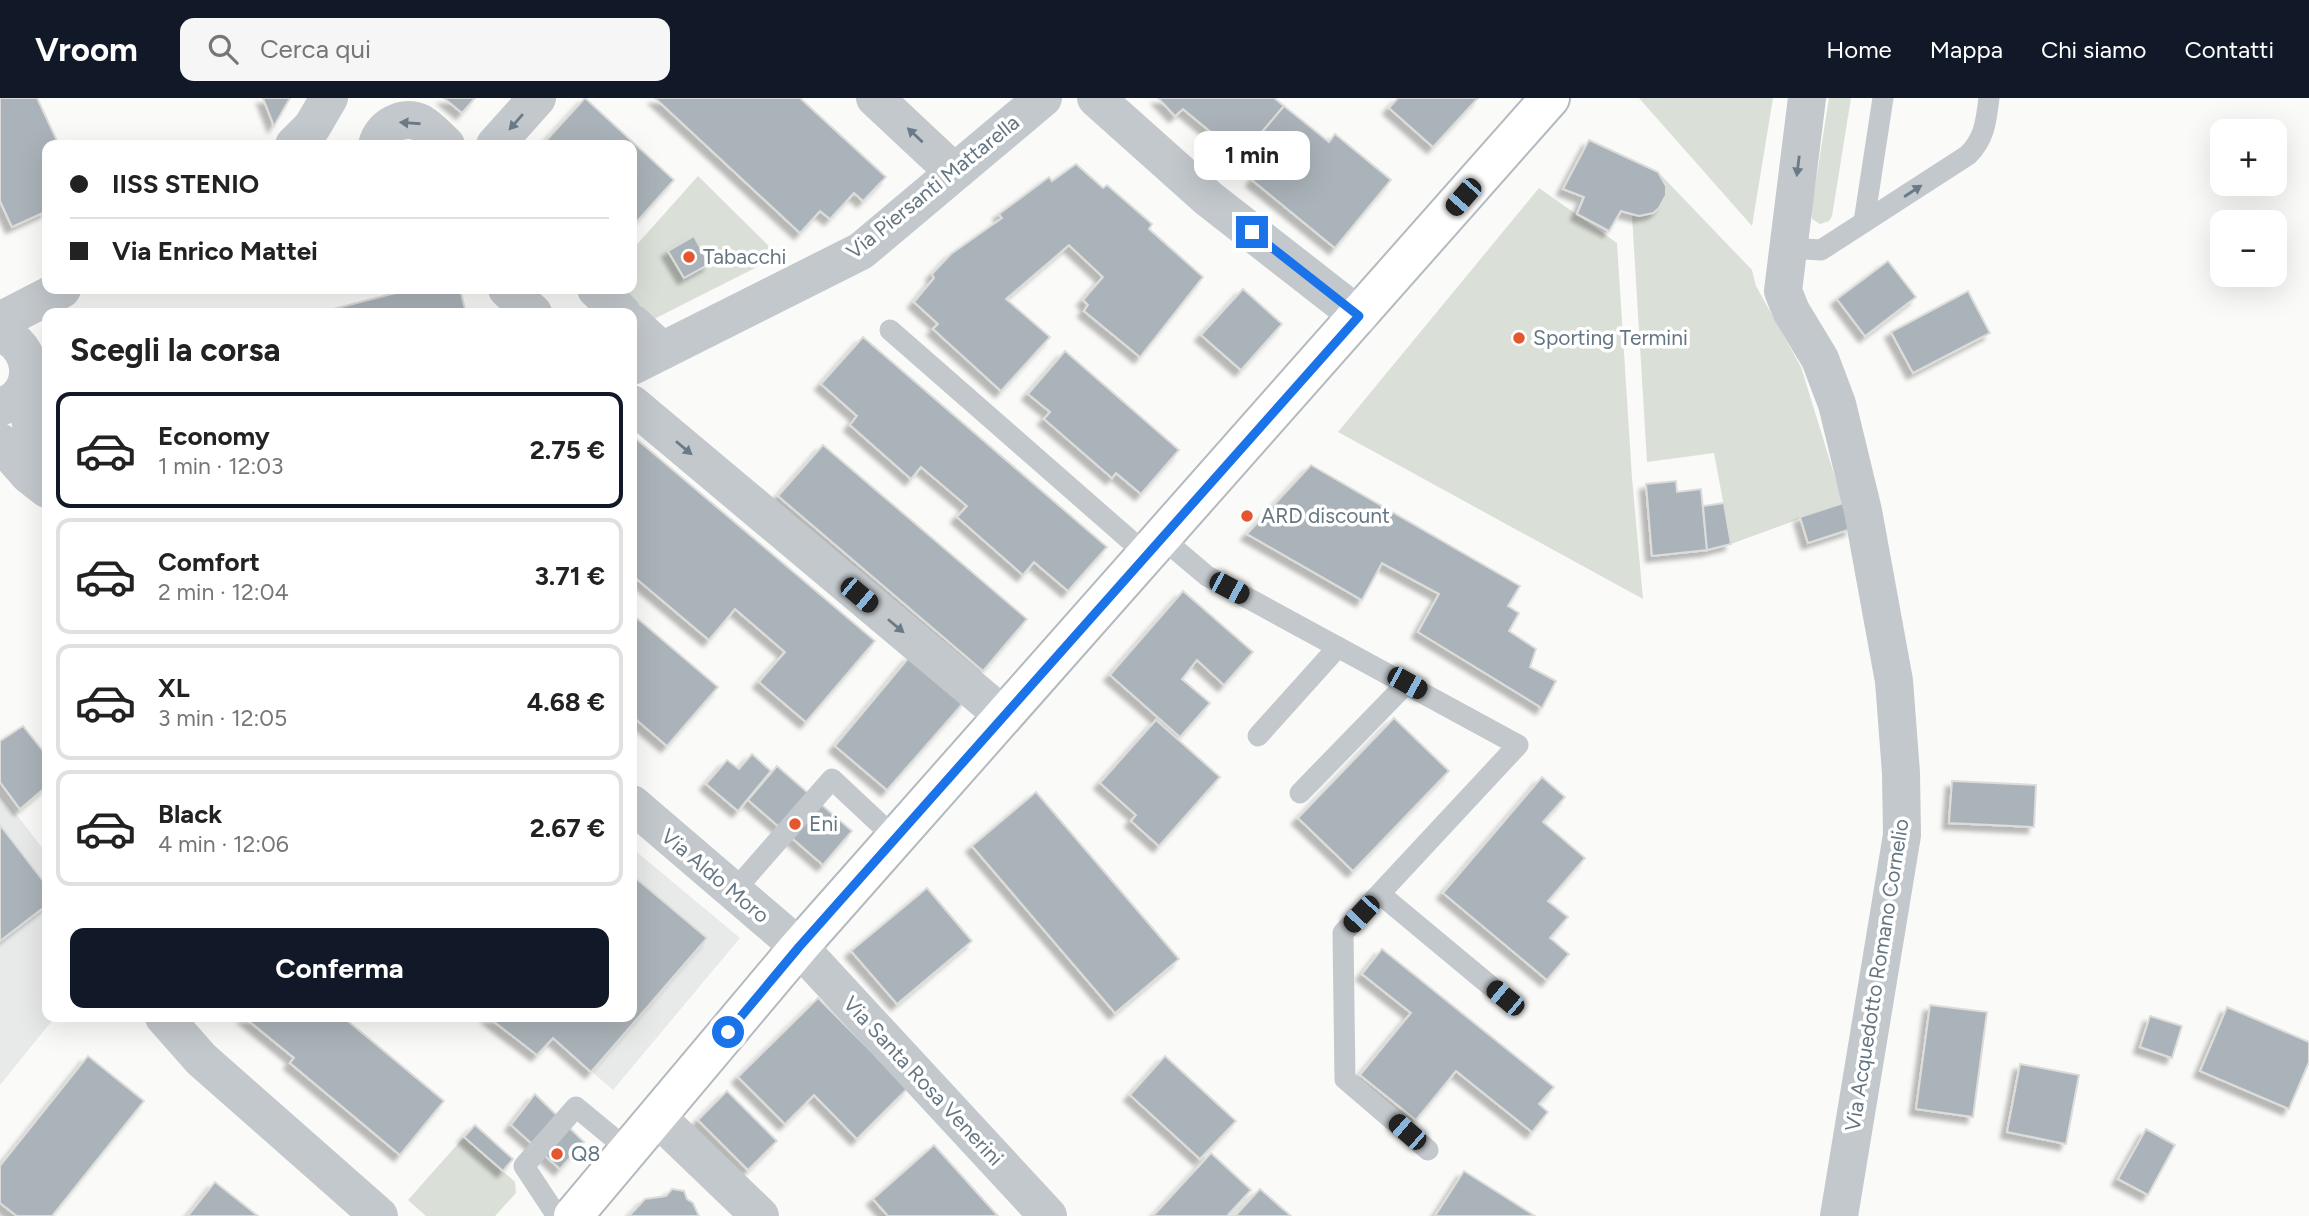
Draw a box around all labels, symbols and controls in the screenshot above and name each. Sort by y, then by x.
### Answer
search box [180,18,670,81]
text: Vroom [35,30,138,69]
icon: search [204,30,242,68]
text: Cerca qui [260,33,371,65]
text: Home [1826,35,1892,64]
text: Mappa [1930,35,2003,64]
text: Chi siamo [2041,35,2146,64]
text: Contatti [2184,35,2274,64]
street label: Via Piersanti Mattarella [841,109,1024,264]
one-way arrow [509,113,524,130]
one-way arrow [398,117,420,128]
map controls [2210,119,2287,287]
button: + [2210,119,2287,196]
one-way arrow [907,128,924,144]
callout: 1 min [1194,130,1310,180]
text: 1 min [1225,141,1279,169]
one-way arrow [1793,155,1804,177]
text: IISS STENIO [112,168,259,200]
car [1442,174,1485,220]
one-way arrow [1903,184,1922,197]
button: − [2210,210,2287,287]
route end [1236,216,1268,248]
text: Via Enrico Mattei [112,235,318,267]
place label: Tabacchi [703,244,786,269]
marker: Tabacchi [681,249,697,265]
place label: Sporting Termini [1533,325,1688,350]
marker: Sporting Termini [1511,330,1527,346]
text: Scegli la corsa [70,331,280,369]
icon: car [74,419,137,482]
text: Economy [158,420,270,452]
text: 2.75 € [530,434,605,466]
one-way arrow [675,440,693,456]
text: 1 min · 12:03 [158,452,284,480]
place label: ARD discount [1261,503,1390,528]
marker: ARD discount [1239,508,1255,524]
icon: car [74,545,137,608]
text: Comfort [158,546,260,578]
text: 3.71 € [534,560,605,592]
car [1206,569,1253,607]
car [837,573,882,617]
text: 2 min · 12:04 [158,578,289,606]
one-way arrow [887,618,905,634]
car [1384,664,1431,702]
icon: car [74,671,137,734]
text: XL [158,672,190,704]
text: 4.68 € [527,686,605,718]
text: 3 min · 12:05 [158,704,287,732]
icon: car [74,797,137,860]
text: Black [158,798,222,830]
place label: Eni [809,811,838,836]
text: 2.67 € [530,812,605,844]
marker: Eni [787,816,803,832]
street label: Via Acquedotto Romano Cornelio [1839,817,1914,1133]
street label: Via Aldo Moro [656,823,774,928]
text: 4 min · 12:06 [158,830,289,858]
car [1339,891,1384,937]
button: Conferma [70,928,609,1008]
car [1483,976,1528,1020]
street label: Via Santa Rosa Venerini [838,991,1008,1170]
route start [712,1016,744,1048]
car [1385,1110,1430,1154]
place label: Q8 [571,1141,600,1166]
marker: Q8 [549,1146,565,1162]

